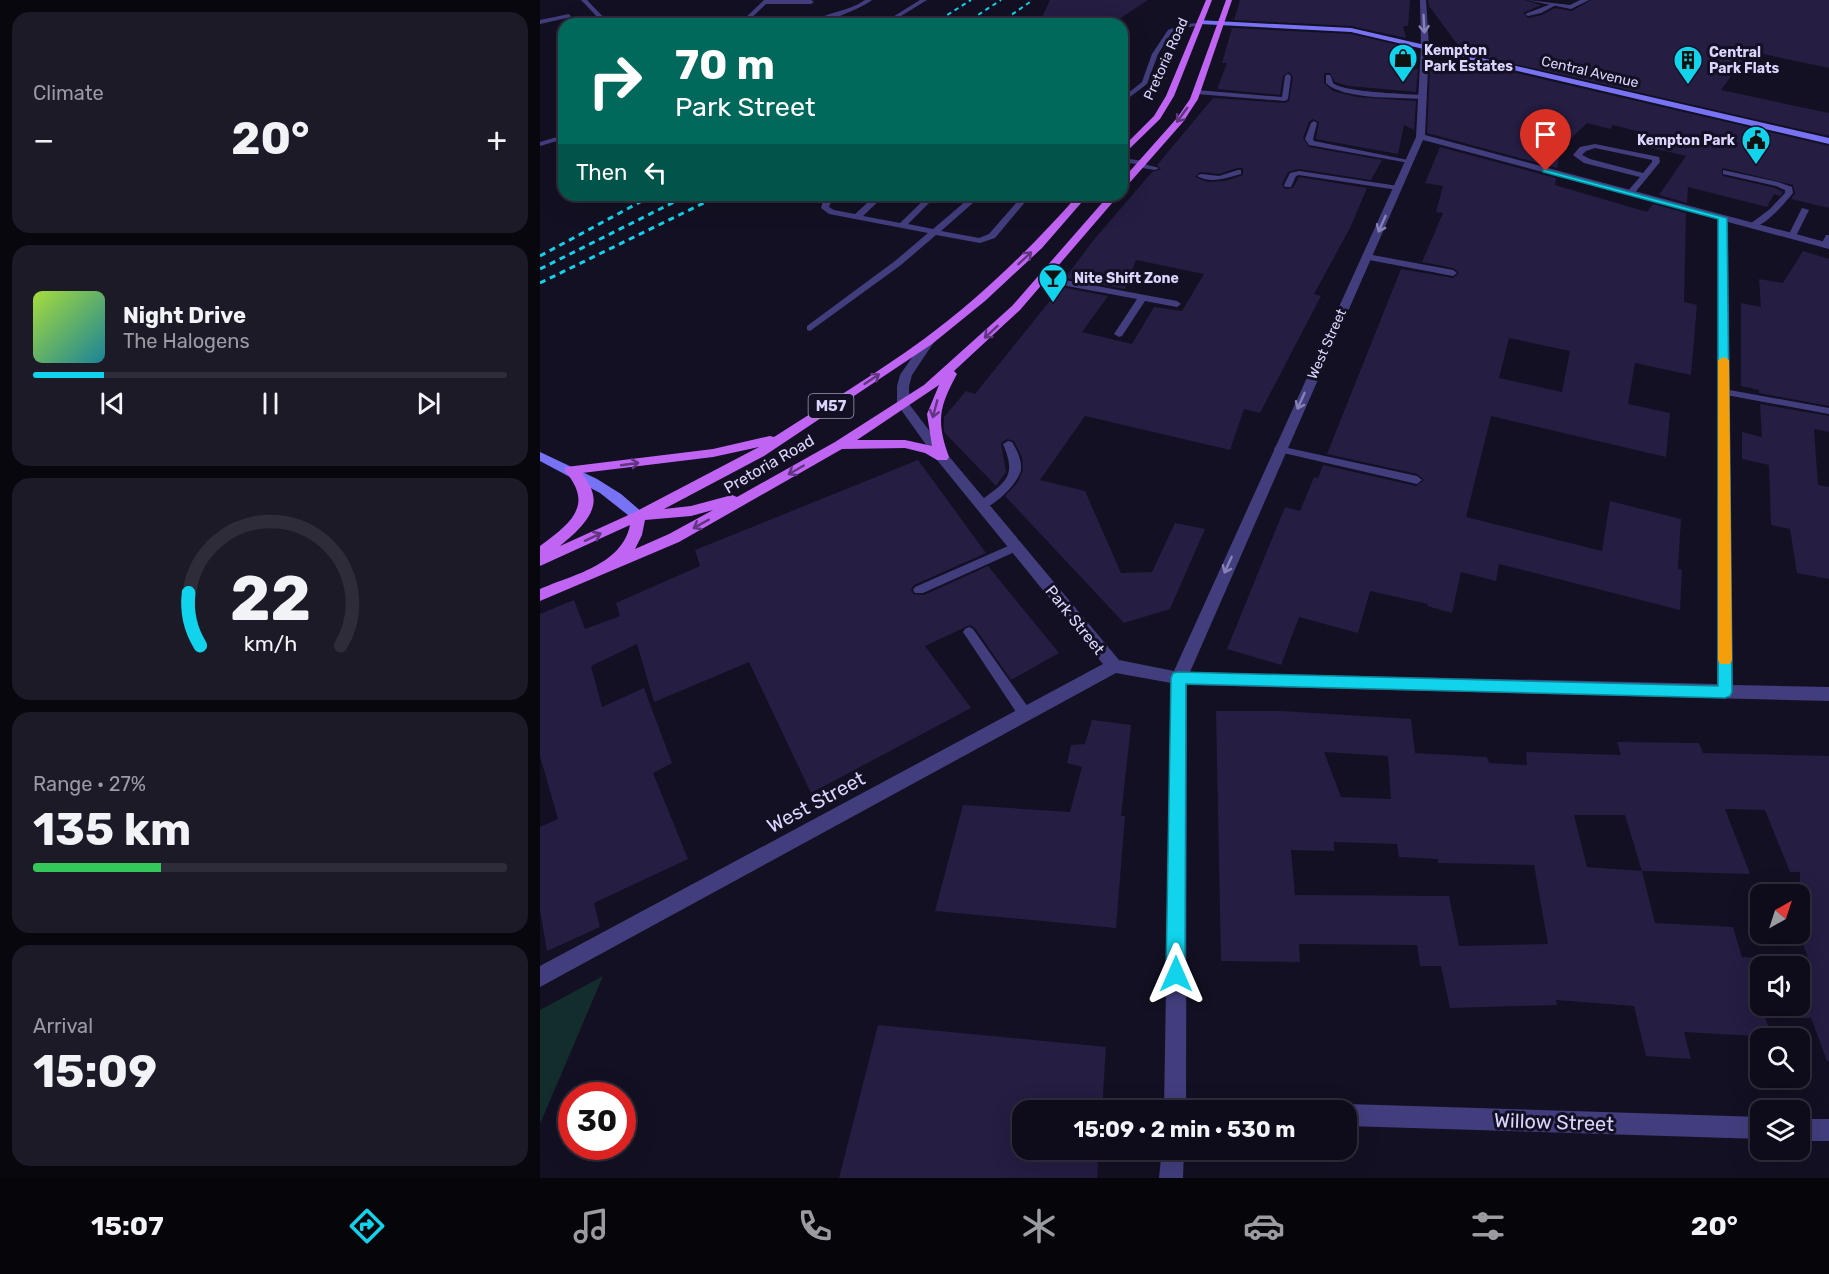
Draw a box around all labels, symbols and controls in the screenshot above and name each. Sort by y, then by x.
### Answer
one-way arrow [1418,13,1429,33]
street label: Pretoria Road [1140,15,1192,103]
text: 70 m [675,40,775,90]
icon: right [576,42,654,120]
shop icon: Kempton Park Estates [1387,42,1419,84]
place label: Kempton Park Estates [1424,42,1513,75]
building icon: Central Park Flats [1672,44,1704,86]
place label: Central Park Flats [1709,44,1779,77]
street label: Central Avenue [1540,53,1641,92]
text: Climate [33,81,104,105]
text: Park Street [675,91,816,123]
one-way arrow [1176,107,1189,123]
pin [1520,109,1571,171]
text: 20° [231,112,310,165]
icon: arrive [1529,118,1562,151]
text: − [33,120,54,159]
text: + [486,120,507,159]
public building icon: Kempton Park [1740,124,1772,166]
place label: Kempton Park [1637,132,1736,149]
icon: left [639,156,672,189]
text: Then [576,159,627,186]
one-way arrow [1376,214,1387,232]
one-way arrow [1017,251,1032,265]
bar icon: Nite Shift Zone [1037,262,1069,304]
place label: Nite Shift Zone [1074,270,1179,287]
text: Night Drive [123,302,246,329]
street label: West Street [1304,306,1350,382]
one-way arrow [983,325,998,339]
text: The Halogens [123,329,250,353]
one-way arrow [863,373,880,385]
icon: previous [96,387,129,420]
icon: pause [254,387,287,420]
icon: next [412,387,445,420]
one-way arrow [1295,392,1307,410]
road number: M57 [808,394,854,418]
one-way arrow [928,399,940,418]
street label: Pretoria Road [720,430,818,498]
one-way arrow [619,458,639,469]
one-way arrow [788,464,805,476]
one-way arrow [692,519,710,530]
one-way arrow [584,531,602,542]
one-way arrow [1222,555,1233,574]
text: 22 [229,562,311,636]
street label: Park Street [1041,582,1109,658]
text: km/h [243,631,297,656]
street label: West Street [763,766,869,838]
text: Range · 27% [33,772,146,796]
text: 135 km [33,803,191,856]
north arrow [1750,884,1810,944]
map controls [1750,884,1810,1160]
position arrow [1144,942,1208,1006]
button: sound [1750,956,1810,1016]
text: Arrival [33,1014,93,1038]
button: search [1750,1028,1810,1088]
text: 15:09 [33,1045,157,1098]
speed limit sign: 30 [558,1082,636,1160]
button: layers [1750,1100,1810,1160]
street label: Willow Street [1494,1108,1615,1136]
text: 15:09 · 2 min · 530 m [1074,1116,1295,1143]
icon: directions [346,1205,388,1247]
icon: music [570,1205,612,1247]
icon: phone [794,1205,836,1247]
icon: climate [1018,1205,1060,1247]
icon: car [1243,1205,1285,1247]
icon: filters [1467,1205,1509,1247]
text: 15:07 [91,1210,164,1242]
text: 20° [1691,1210,1738,1242]

